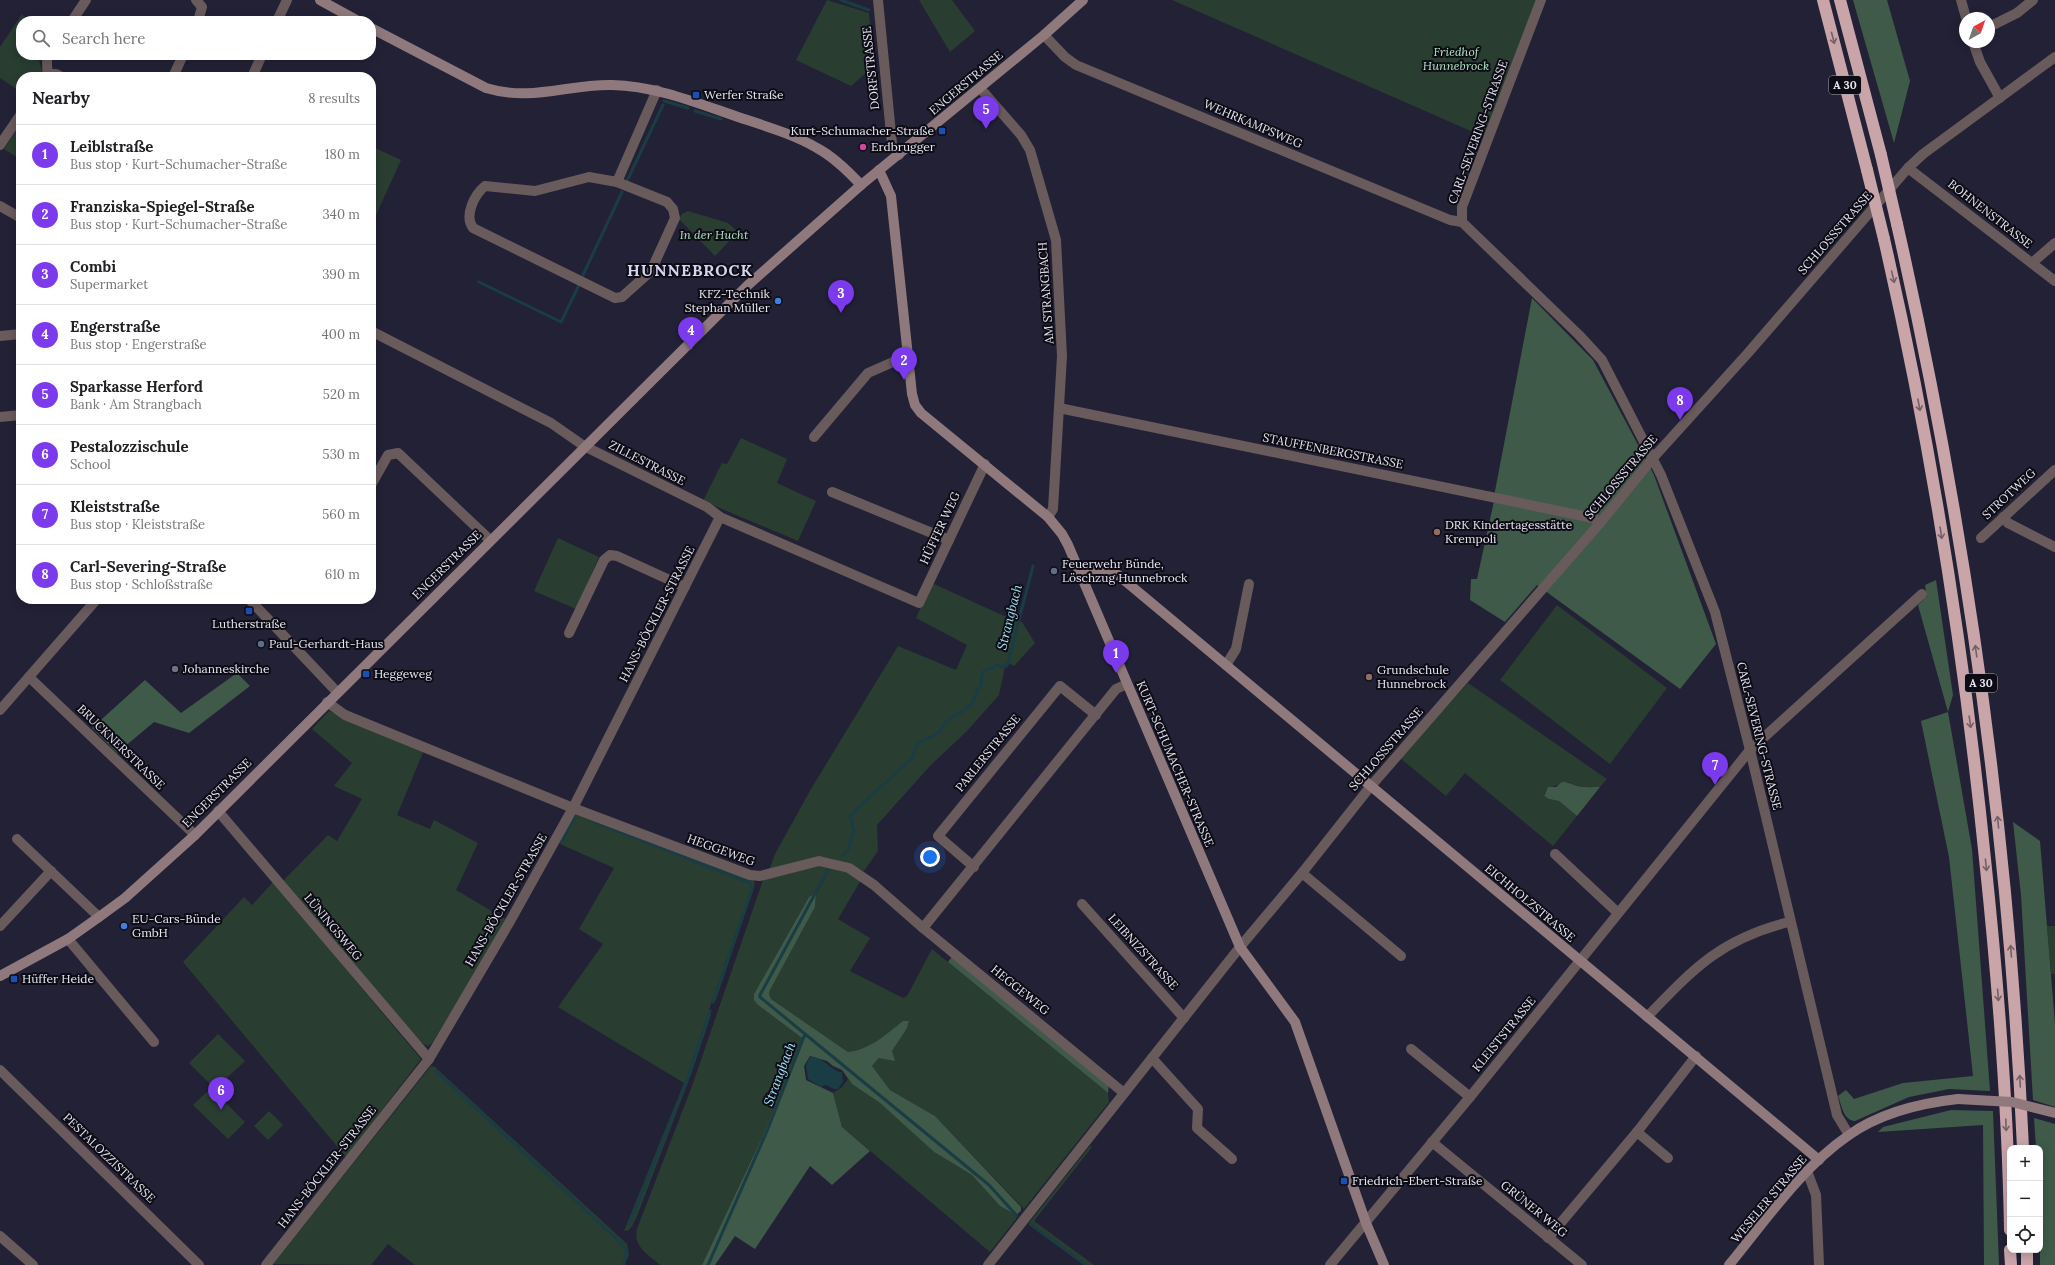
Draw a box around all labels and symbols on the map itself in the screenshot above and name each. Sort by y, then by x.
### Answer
north arrow [1959,12,1995,48]
street label: DORFSTRASSE [859,26,882,110]
one-way arrow [1830,31,1837,44]
park label: Friedhof Hunnebrock [1423,44,1489,73]
street label: ENGERSTRASSE [926,47,1006,118]
street label: CARL-SEVERING-STRASSE [1445,58,1511,206]
road number: A 30 [1829,76,1861,94]
place label: Werfer Straße [704,87,784,102]
marker: Werfer Straße [691,90,701,100]
pin: 5 [973,96,999,129]
street label: WEHRKAMPSWEG [1202,96,1305,151]
place label: Kurt-Schumacher-Straße [790,123,934,138]
marker: Kurt-Schumacher-Straße [937,126,947,136]
place label: Erdbrugger [871,139,936,154]
marker: Erdbrugger [858,142,868,152]
street label: BOHNENSTRASSE [1945,176,2036,251]
street label: SCHLOSSSTRASSE [1794,188,1875,277]
park label: In der Hucht [680,227,749,242]
street label: AM STRANGBACH [1034,241,1057,346]
district label: HUNNEBROCK [627,260,753,280]
one-way arrow [1889,271,1897,284]
pin: 3 [828,280,854,313]
place label: KFZ-Technik Stephan Müller [685,286,771,315]
marker: KFZ-Technik Stephan Müller [773,296,783,306]
pin: 4 [678,317,704,350]
pin: 2 [891,347,917,380]
pin: 8 [1667,387,1693,420]
one-way arrow [1915,398,1923,411]
street label: STAUFFENBERGSTRASSE [1262,430,1405,472]
street label: SCHLOSSSTRASSE [1581,431,1660,522]
street label: ZILLESTRASSE [606,437,688,488]
street label: STROTWEG [1979,465,2039,522]
street label: HÜFFER WEG [916,489,963,566]
place label: DRK Kindertagesstätte Krempoli [1445,517,1573,546]
one-way arrow [1938,526,1946,539]
street label: ENGERSTRASSE [409,527,484,602]
marker: DRK Kindertagesstätte Krempoli [1432,527,1442,537]
street label: HANS-BÖCKLER-STRASSE [616,543,697,684]
place label: Feuerwehr Bünde, Löschzug Hunnebrock [1062,556,1188,585]
marker: Feuerwehr Bünde, Löschzug Hunnebrock [1049,566,1059,576]
water label: Strangbach [993,582,1026,652]
marker: Lutherstraße [244,606,254,616]
place label: Lutherstraße [212,616,286,631]
place label: Paul-Gerhardt-Haus [269,636,384,651]
marker: Paul-Gerhardt-Haus [256,639,266,649]
pin: 1 [1103,640,1129,673]
one-way arrow [1973,645,1980,658]
street label: CARL-SEVERING-STRASSE [1734,660,1785,811]
place label: Johanneskirche [182,661,270,676]
place label: Grundschule Hunnebrock [1377,662,1450,691]
marker: Johanneskirche [170,664,180,674]
place label: Heggeweg [374,666,432,681]
marker: Heggeweg [361,669,371,679]
marker: Grundschule Hunnebrock [1364,672,1374,682]
road number: A 30 [1965,674,1997,692]
street label: KURT-SCHUMACHER-STRASSE [1134,678,1217,849]
street label: BRUCKNERSTRASSE [75,701,168,792]
street label: SCHLOSSSTRASSE [1345,704,1426,793]
street label: PARLERSTRASSE [952,711,1023,794]
one-way arrow [1966,715,1973,728]
pin: 7 [1702,752,1728,785]
street label: ENGERSTRASSE [179,755,254,830]
one-way arrow [1994,816,2002,829]
street label: HEGGEWEG [685,830,757,869]
street label: HANS-BÖCKLER-STRASSE [461,831,550,969]
your location [920,847,940,867]
one-way arrow [1982,858,1990,871]
street label: EICHHOLZSTRASSE [1482,860,1579,945]
street label: LÜNINGSWEG [301,890,366,963]
street label: LEIBNIZSTRASSE [1105,910,1182,993]
place label: EU-Cars-Bünde GmbH [132,911,221,940]
marker: EU-Cars-Bünde GmbH [119,921,129,931]
one-way arrow [2008,945,2015,958]
street label: HEGGEWEG [988,961,1053,1018]
place label: Hüffer Heide [22,971,94,986]
marker: Hüffer Heide [9,974,19,984]
one-way arrow [1994,988,2001,1001]
street label: KLEISTSTRASSE [1469,993,1538,1074]
water label: Strangbach [760,1039,800,1109]
one-way arrow [2017,1075,2024,1088]
pin: 6 [208,1077,234,1110]
street label: HANS-BÖCKLER-STRASSE [274,1103,379,1231]
street label: PESTALOZZISTRASSE [60,1110,159,1206]
one-way arrow [2002,1118,2010,1131]
street label: WESELER STRASSE [1728,1152,1810,1246]
place label: Friedrich-Ebert-Straße [1352,1173,1483,1188]
marker: Friedrich-Ebert-Straße [1339,1176,1349,1186]
street label: GRÜNER WEG [1498,1177,1571,1240]

